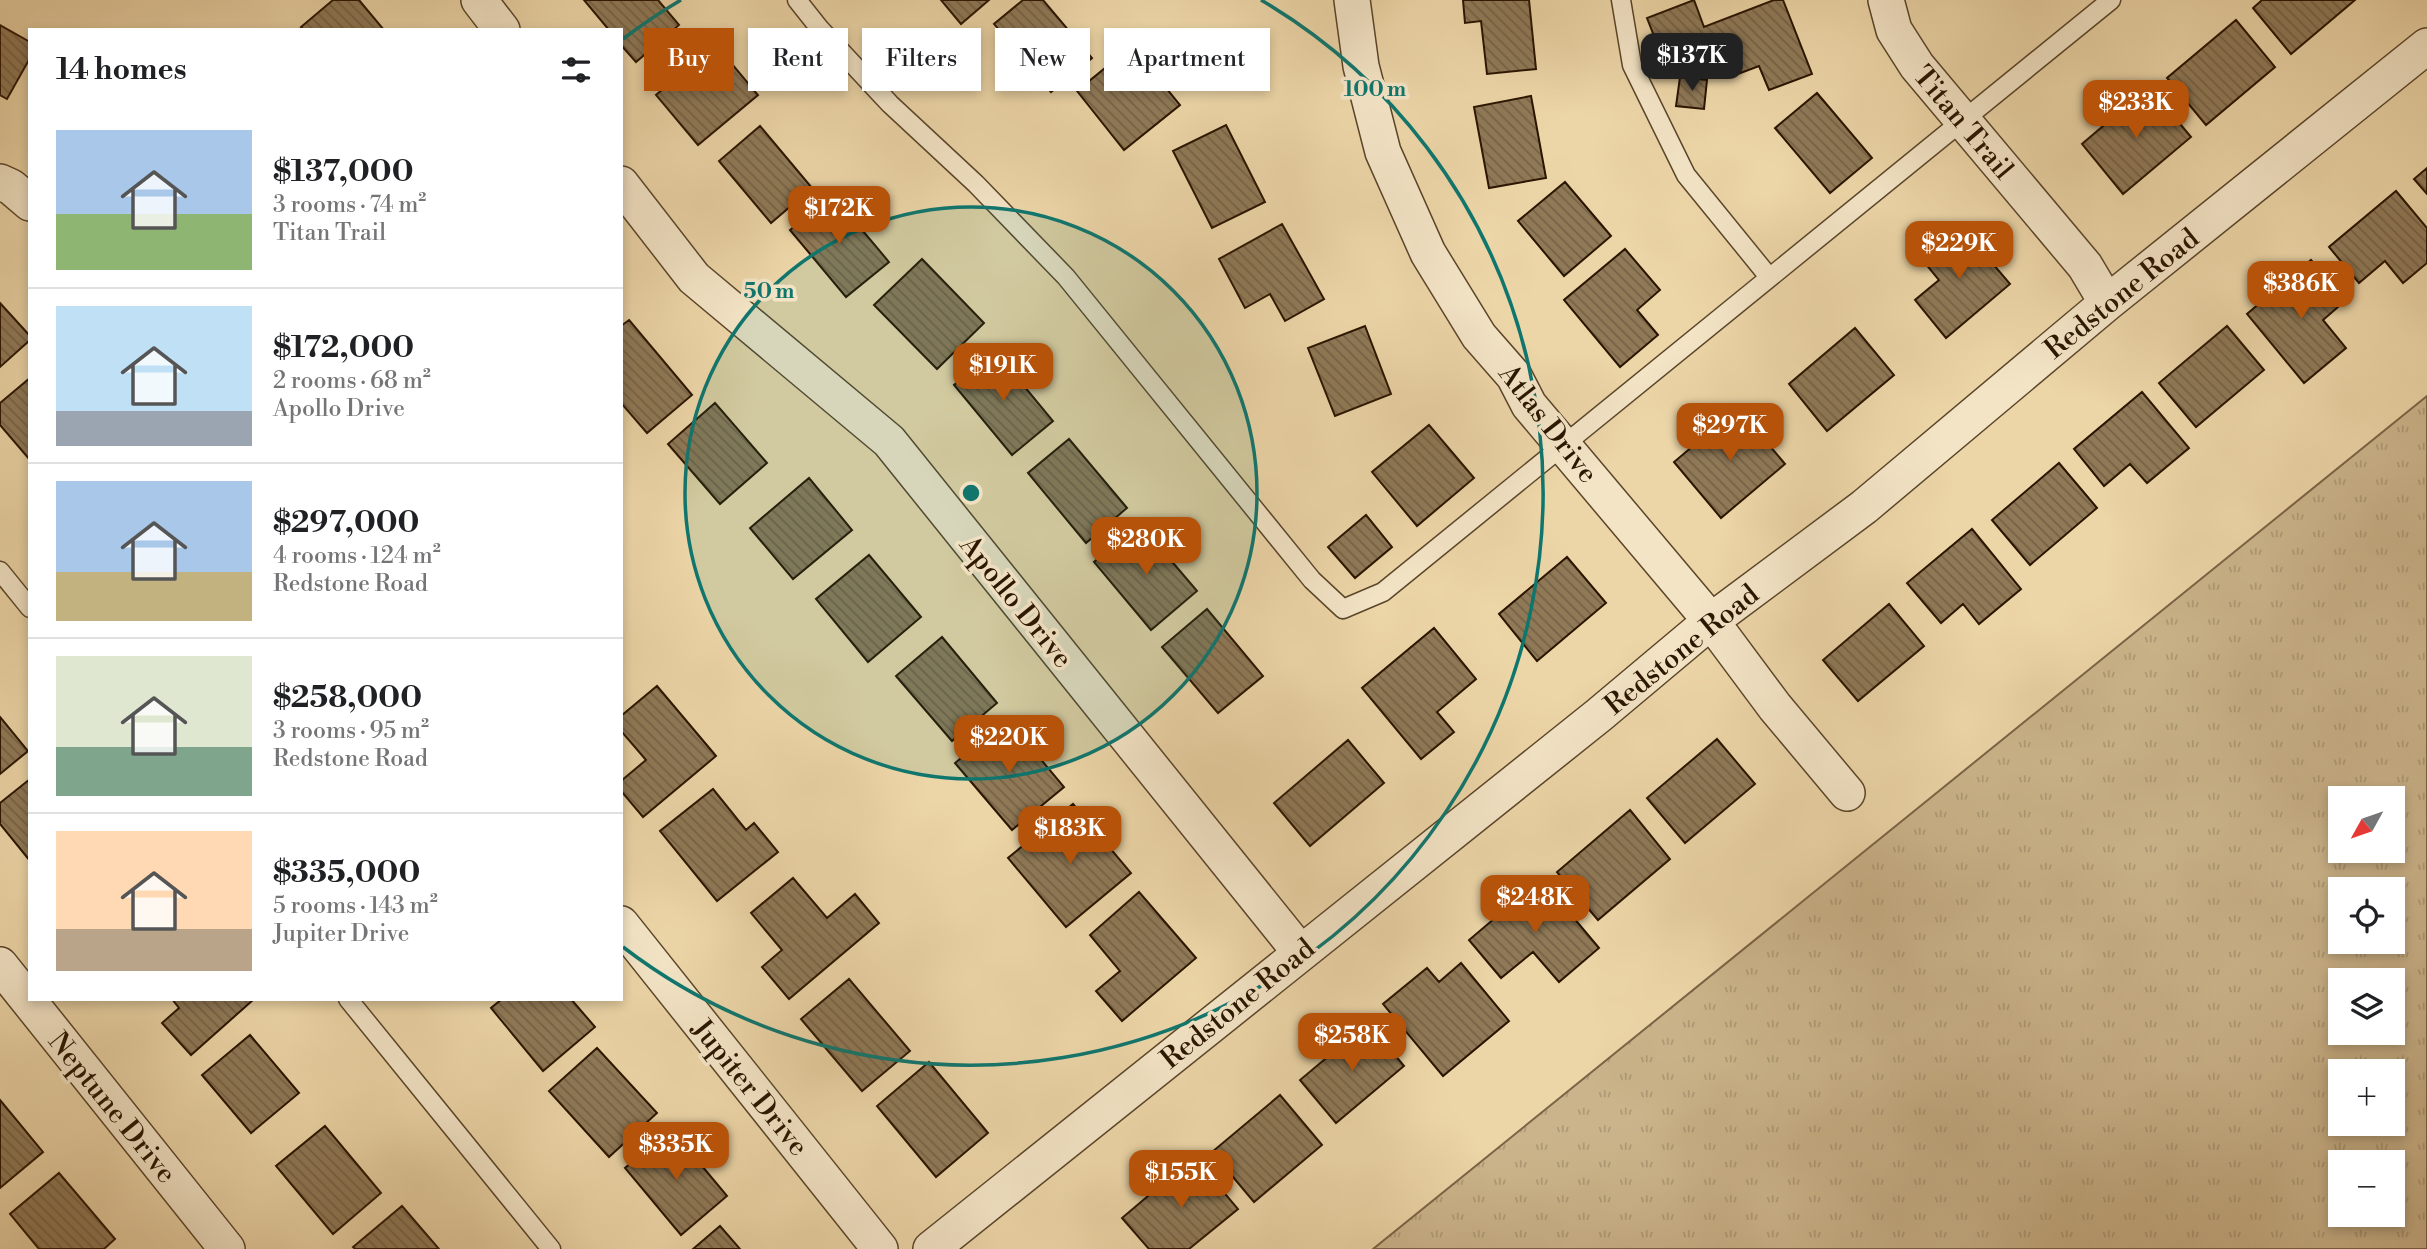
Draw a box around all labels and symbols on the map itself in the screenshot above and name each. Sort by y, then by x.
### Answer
pin: $137K [1643,34,1741,93]
street label: Titan Trail [1905,59,2020,187]
text: 100 m [1344,77,1406,103]
pin: $233K [2087,80,2185,140]
pin: $172K [790,187,888,246]
street label: Redstone Road [2038,221,2206,367]
pin: $229K [1910,222,2008,281]
pin: $386K [2252,262,2350,321]
text: 50 m [744,279,794,305]
pin: $191K [954,344,1052,403]
street label: Atlas Drive [1490,357,1605,490]
pin: $297K [1681,404,1779,463]
centre of rings [959,481,983,505]
pin: $280K [1097,518,1195,577]
street label: Apollo Drive [951,528,1080,675]
street label: Redstone Road [1598,577,1766,723]
pin: $220K [960,716,1058,775]
north arrow [2328,786,2404,863]
pin: $183K [1021,806,1119,866]
pin: $248K [1486,876,1584,935]
street label: Redstone Road [1154,931,1322,1077]
street label: Jupiter Drive [683,1012,816,1163]
pin: $258K [1303,1014,1401,1073]
street label: Neptune Drive [40,1025,184,1191]
pin: $335K [627,1122,725,1182]
pin: $155K [1132,1150,1230,1210]

